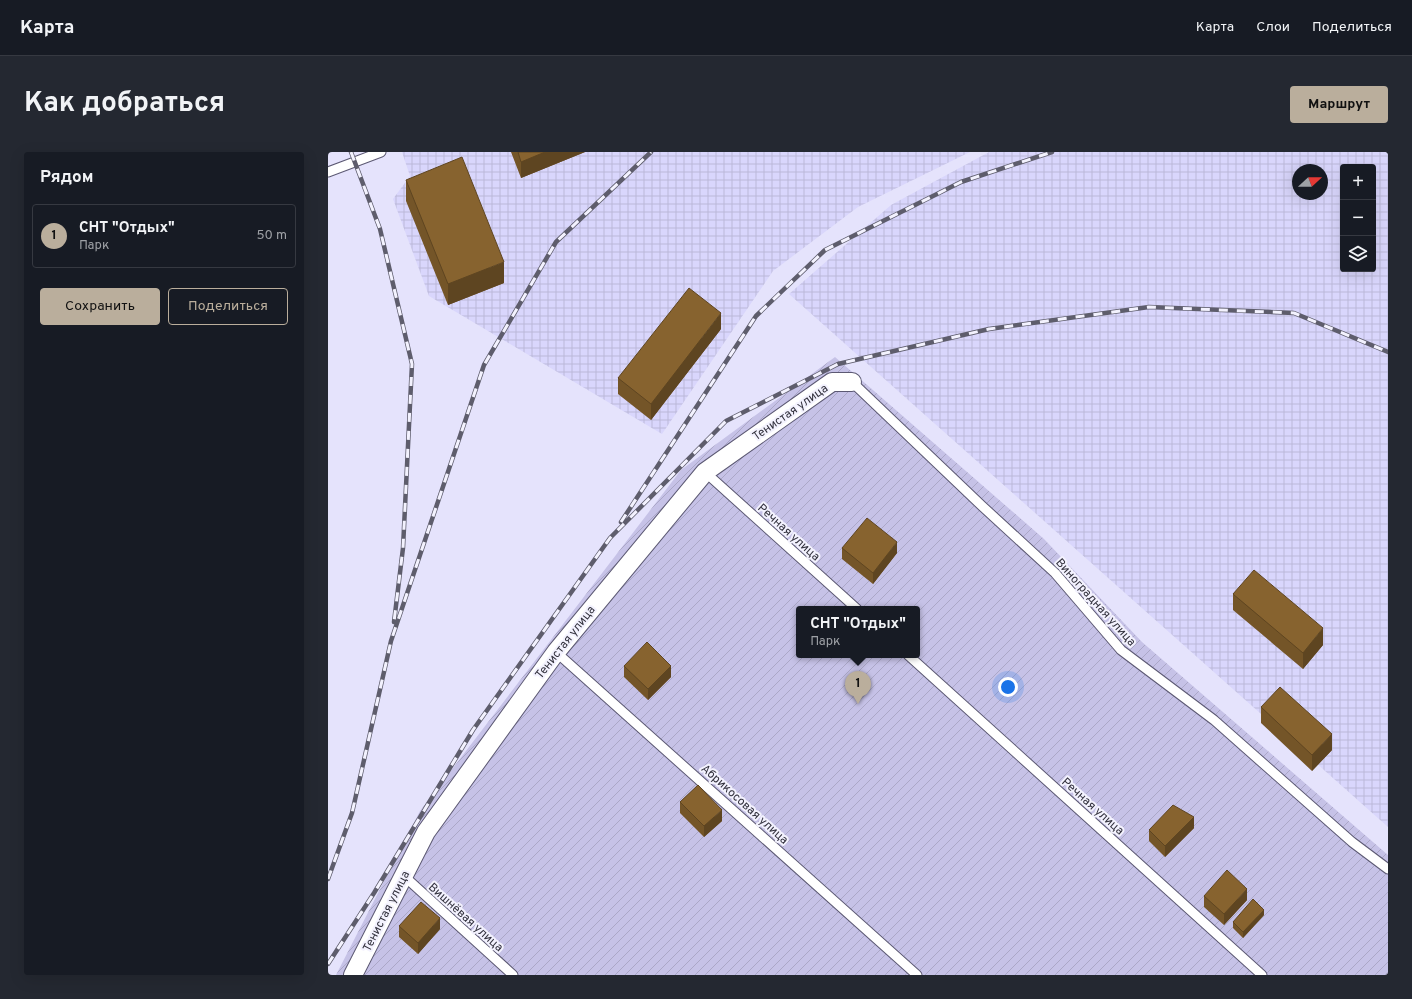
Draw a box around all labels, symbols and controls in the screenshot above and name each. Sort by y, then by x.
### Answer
text: Карта [20,16,74,40]
text: Карта [1196,19,1234,36]
text: Слои [1256,19,1290,36]
text: Поделиться [1312,19,1392,36]
text: Как добраться [24,86,225,122]
button: Маршрут [1290,86,1388,123]
north arrow [1292,164,1328,200]
map controls [1340,164,1376,272]
button: + [1340,164,1376,200]
text: Рядом [40,167,93,189]
button: − [1340,200,1376,236]
text: СНТ "Отдых" [79,219,175,238]
text: 1 [51,228,57,244]
text: 50 m [257,228,287,244]
button: layers [1340,236,1376,272]
text: Парк [79,238,109,254]
button: Сохранить [40,288,160,325]
button: Поделиться [168,288,288,325]
street label: Тенистая улица [750,381,832,445]
street label: Речная улица [754,500,823,565]
street label: Виноградная улица [1052,555,1139,650]
street label: Тенистая улица [532,603,599,683]
popup [796,606,920,658]
text: СНТ "Отдых" [810,615,906,634]
text: Парк [810,634,840,650]
pin: 1 [845,671,871,704]
your location [998,677,1018,697]
street label: Абрикосовая улица [697,761,791,848]
street label: Речная улица [1058,774,1127,839]
street label: Тенистая улица [360,868,414,955]
street label: Вишнёвая улица [424,880,506,956]

